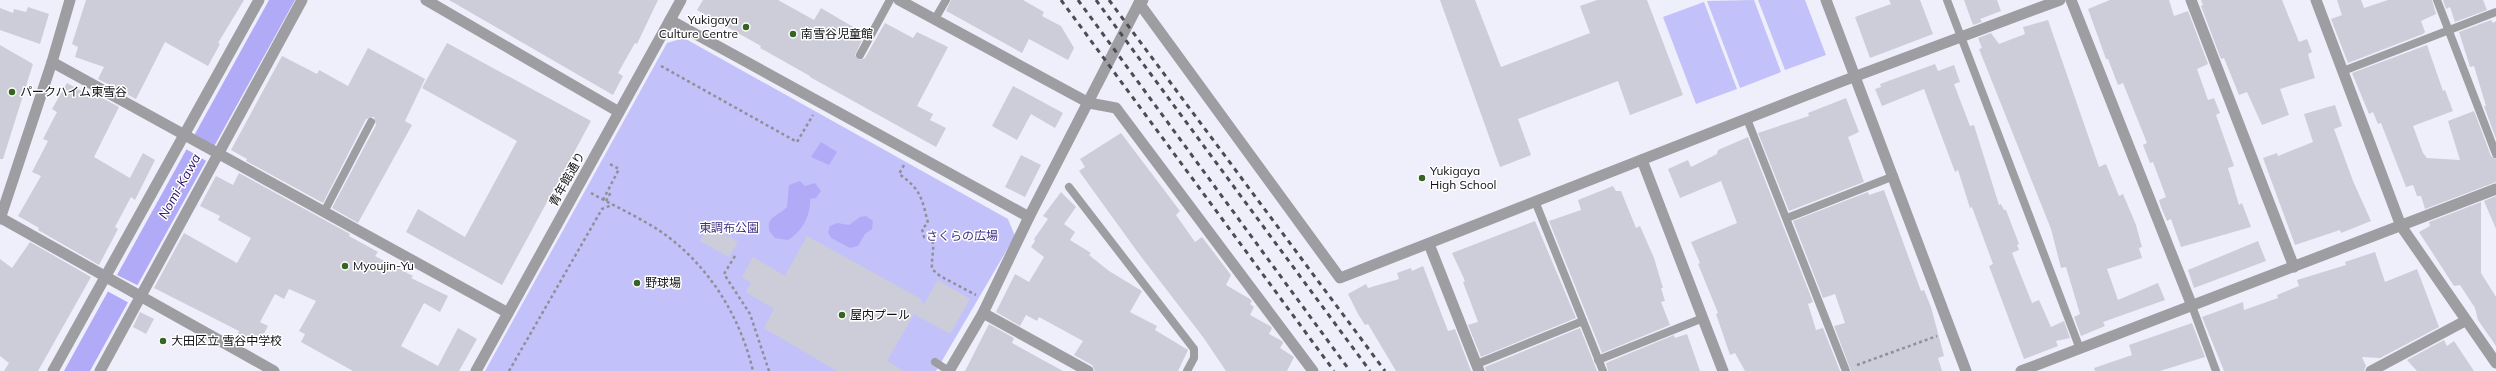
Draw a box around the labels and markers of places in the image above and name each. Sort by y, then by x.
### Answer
place label: Yukigaya Culture Centre [659,12,738,41]
marker: Yukigaya Culture Centre [741,22,751,32]
place label: 南雪谷児童館 [801,26,873,41]
marker: 南雪谷児童館 [788,29,798,39]
place label: パークハイム東雪谷 [20,84,127,99]
marker: パークハイム東雪谷 [7,87,17,97]
place label: Yukigaya High School [1429,163,1496,192]
marker: Yukigaya High School [1417,173,1427,183]
place label: Myoujin-Yu [353,258,414,273]
marker: Myoujin-Yu [340,261,350,271]
place label: 野球場 [645,275,681,290]
marker: 野球場 [632,278,642,288]
place label: 屋内プール [850,307,910,322]
marker: 屋内プール [837,310,847,320]
place label: 大田区立 雪谷中学校 [171,333,282,348]
marker: 大田区立 雪谷中学校 [158,336,168,346]

